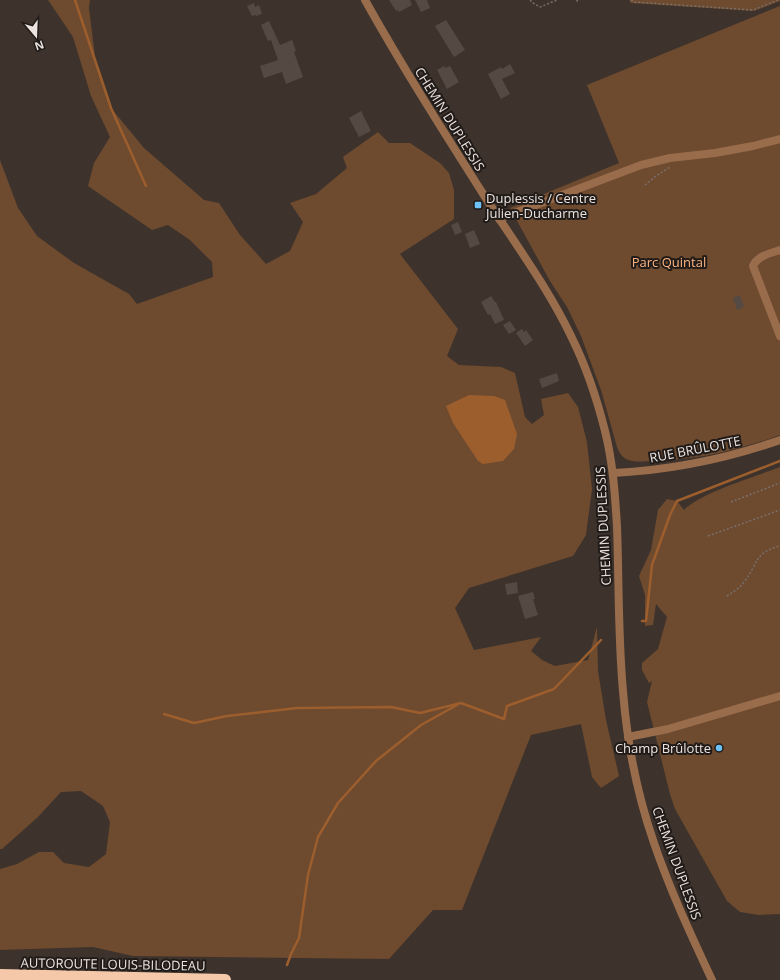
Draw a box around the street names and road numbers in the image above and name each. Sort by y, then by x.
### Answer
street label: CHEMIN DUPLESSIS [411,64,489,174]
street label: RUE BRÛLOTTE [648,431,742,467]
street label: CHEMIN DUPLESSIS [591,466,615,586]
street label: CHEMIN DUPLESSIS [648,804,706,922]
street label: AUTOROUTE LOUIS-BILODEAU [20,953,206,975]

